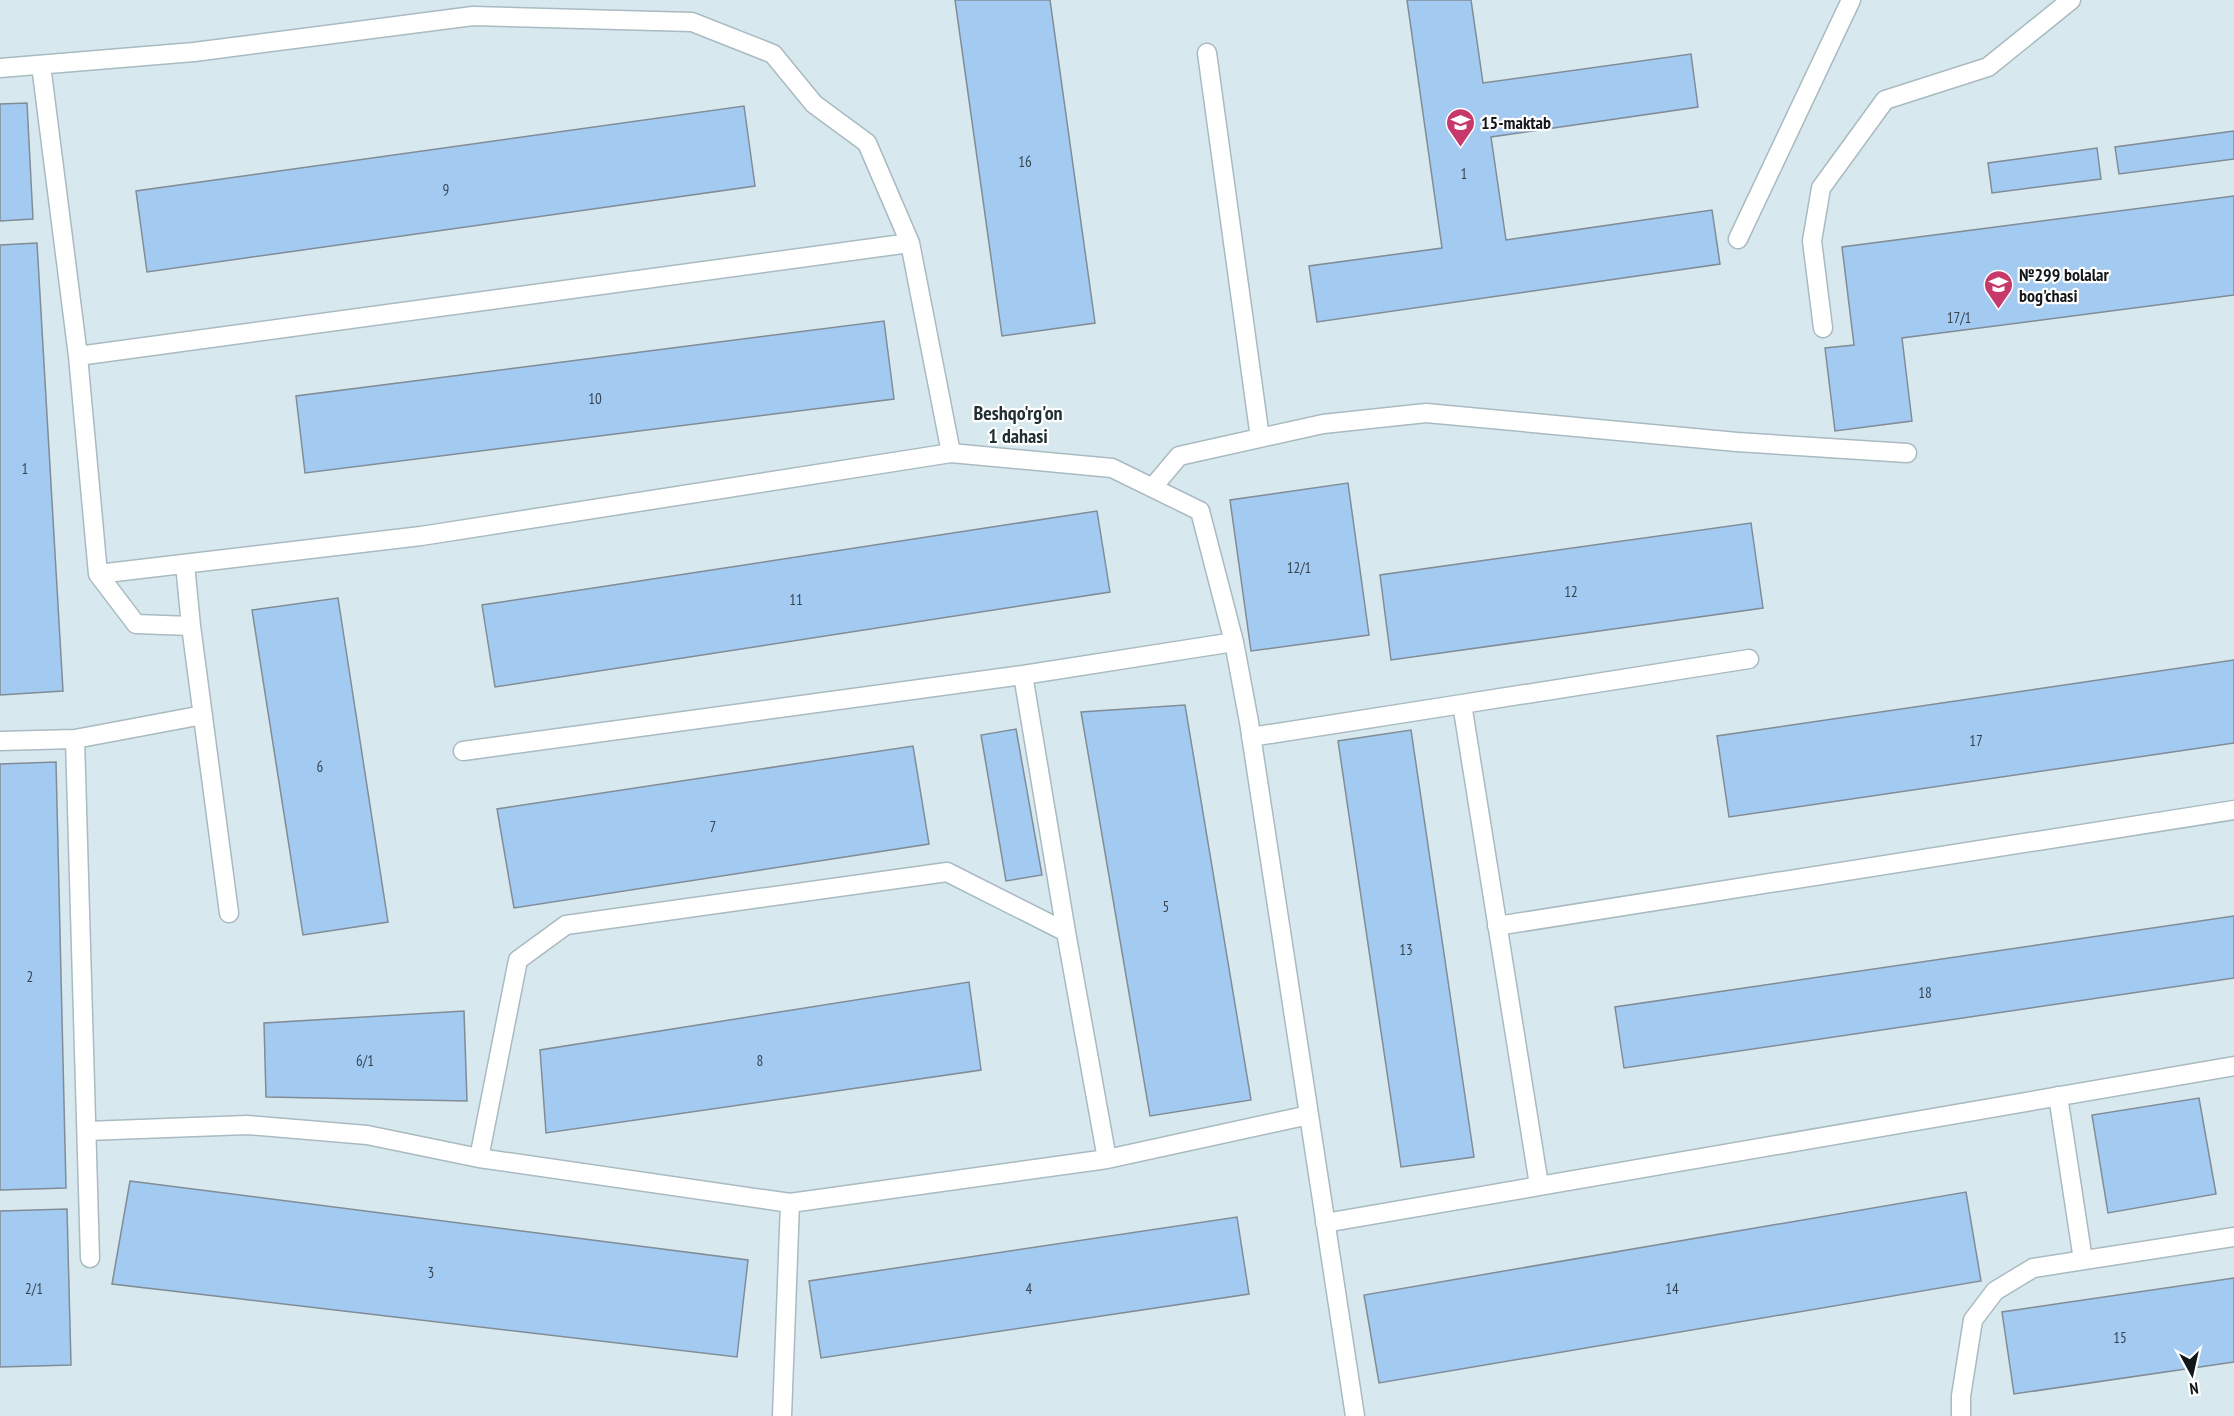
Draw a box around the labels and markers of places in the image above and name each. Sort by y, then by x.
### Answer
school or university icon: 15-maktab [1444,106,1476,148]
place label: 15-maktab [1481,111,1551,134]
place label: №299 bolalar bog'chasi [2019,263,2110,307]
school or university icon: №299 bolalar bog'chasi [1982,268,2014,310]

